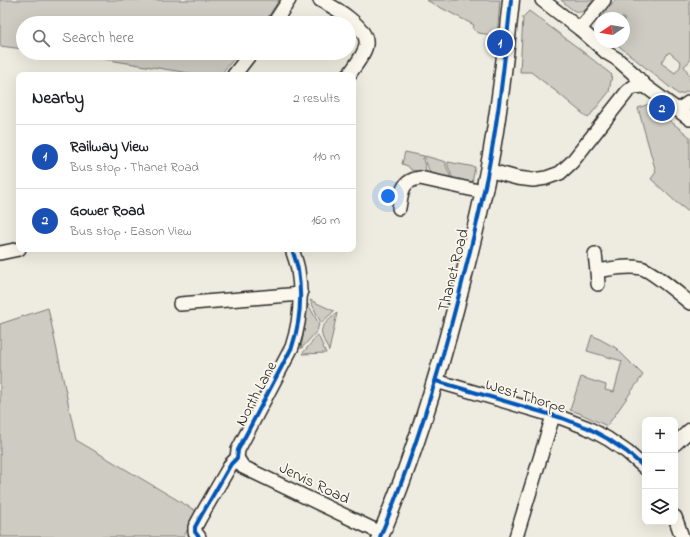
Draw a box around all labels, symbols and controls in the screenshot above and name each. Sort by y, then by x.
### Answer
north arrow [594,12,630,48]
search box [16,16,356,60]
icon: search [30,27,52,49]
text: Search here [62,27,134,49]
pin: 1 [487,28,513,58]
text: Nearby [32,86,84,111]
text: 2 results [293,89,340,108]
pin: 2 [649,93,675,123]
text: Railway View [70,136,149,158]
text: 1 [43,147,47,166]
text: 110 m [313,147,340,166]
text: Bus stop · Thanet Road [70,158,199,177]
your location [378,186,398,206]
text: Gower Road [70,200,145,222]
text: 2 [42,211,48,230]
text: 160 m [311,211,340,230]
text: Bus stop · Eason View [70,222,192,241]
street label: Thanet Road [432,227,476,314]
street label: North Lane [230,356,284,431]
street label: West Thorpe [482,373,569,421]
map controls [642,417,678,525]
button: + [642,417,678,453]
button: − [642,453,678,489]
street label: Jervis Road [275,456,354,511]
button: layers [642,489,678,525]

